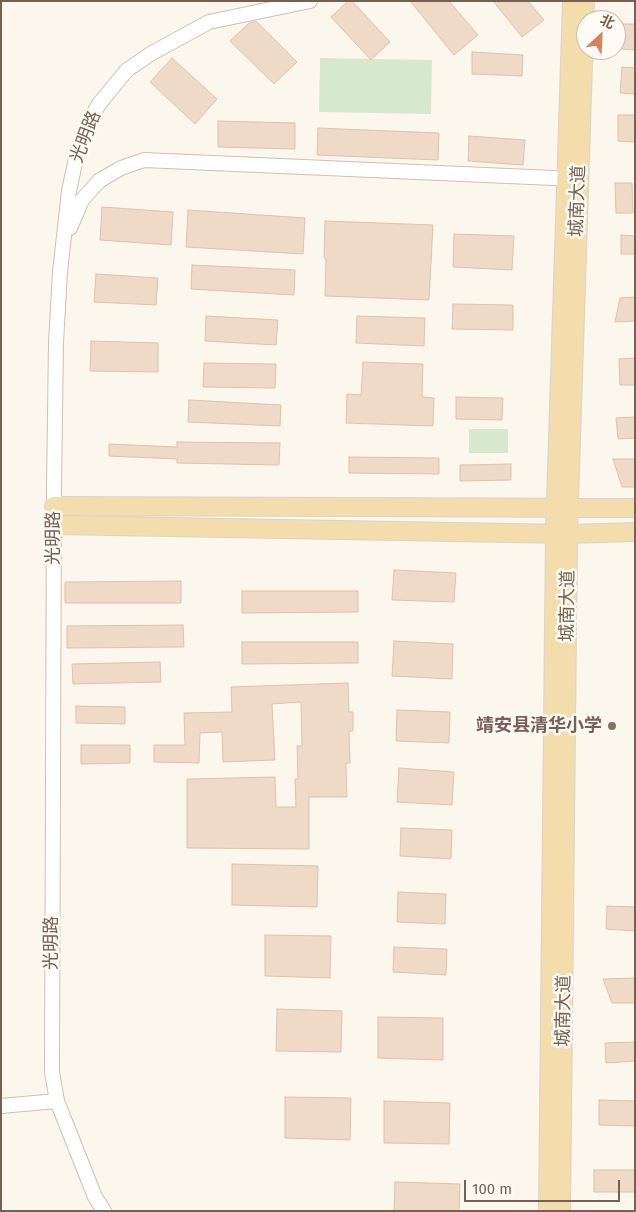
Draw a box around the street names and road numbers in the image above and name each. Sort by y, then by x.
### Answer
street label: 光明路 [66,108,106,166]
street label: 城南大道 [566,165,590,237]
street label: 光明路 [43,511,65,565]
street label: 城南大道 [557,570,579,642]
street label: 光明路 [41,916,63,970]
street label: 城南大道 [553,975,575,1047]

